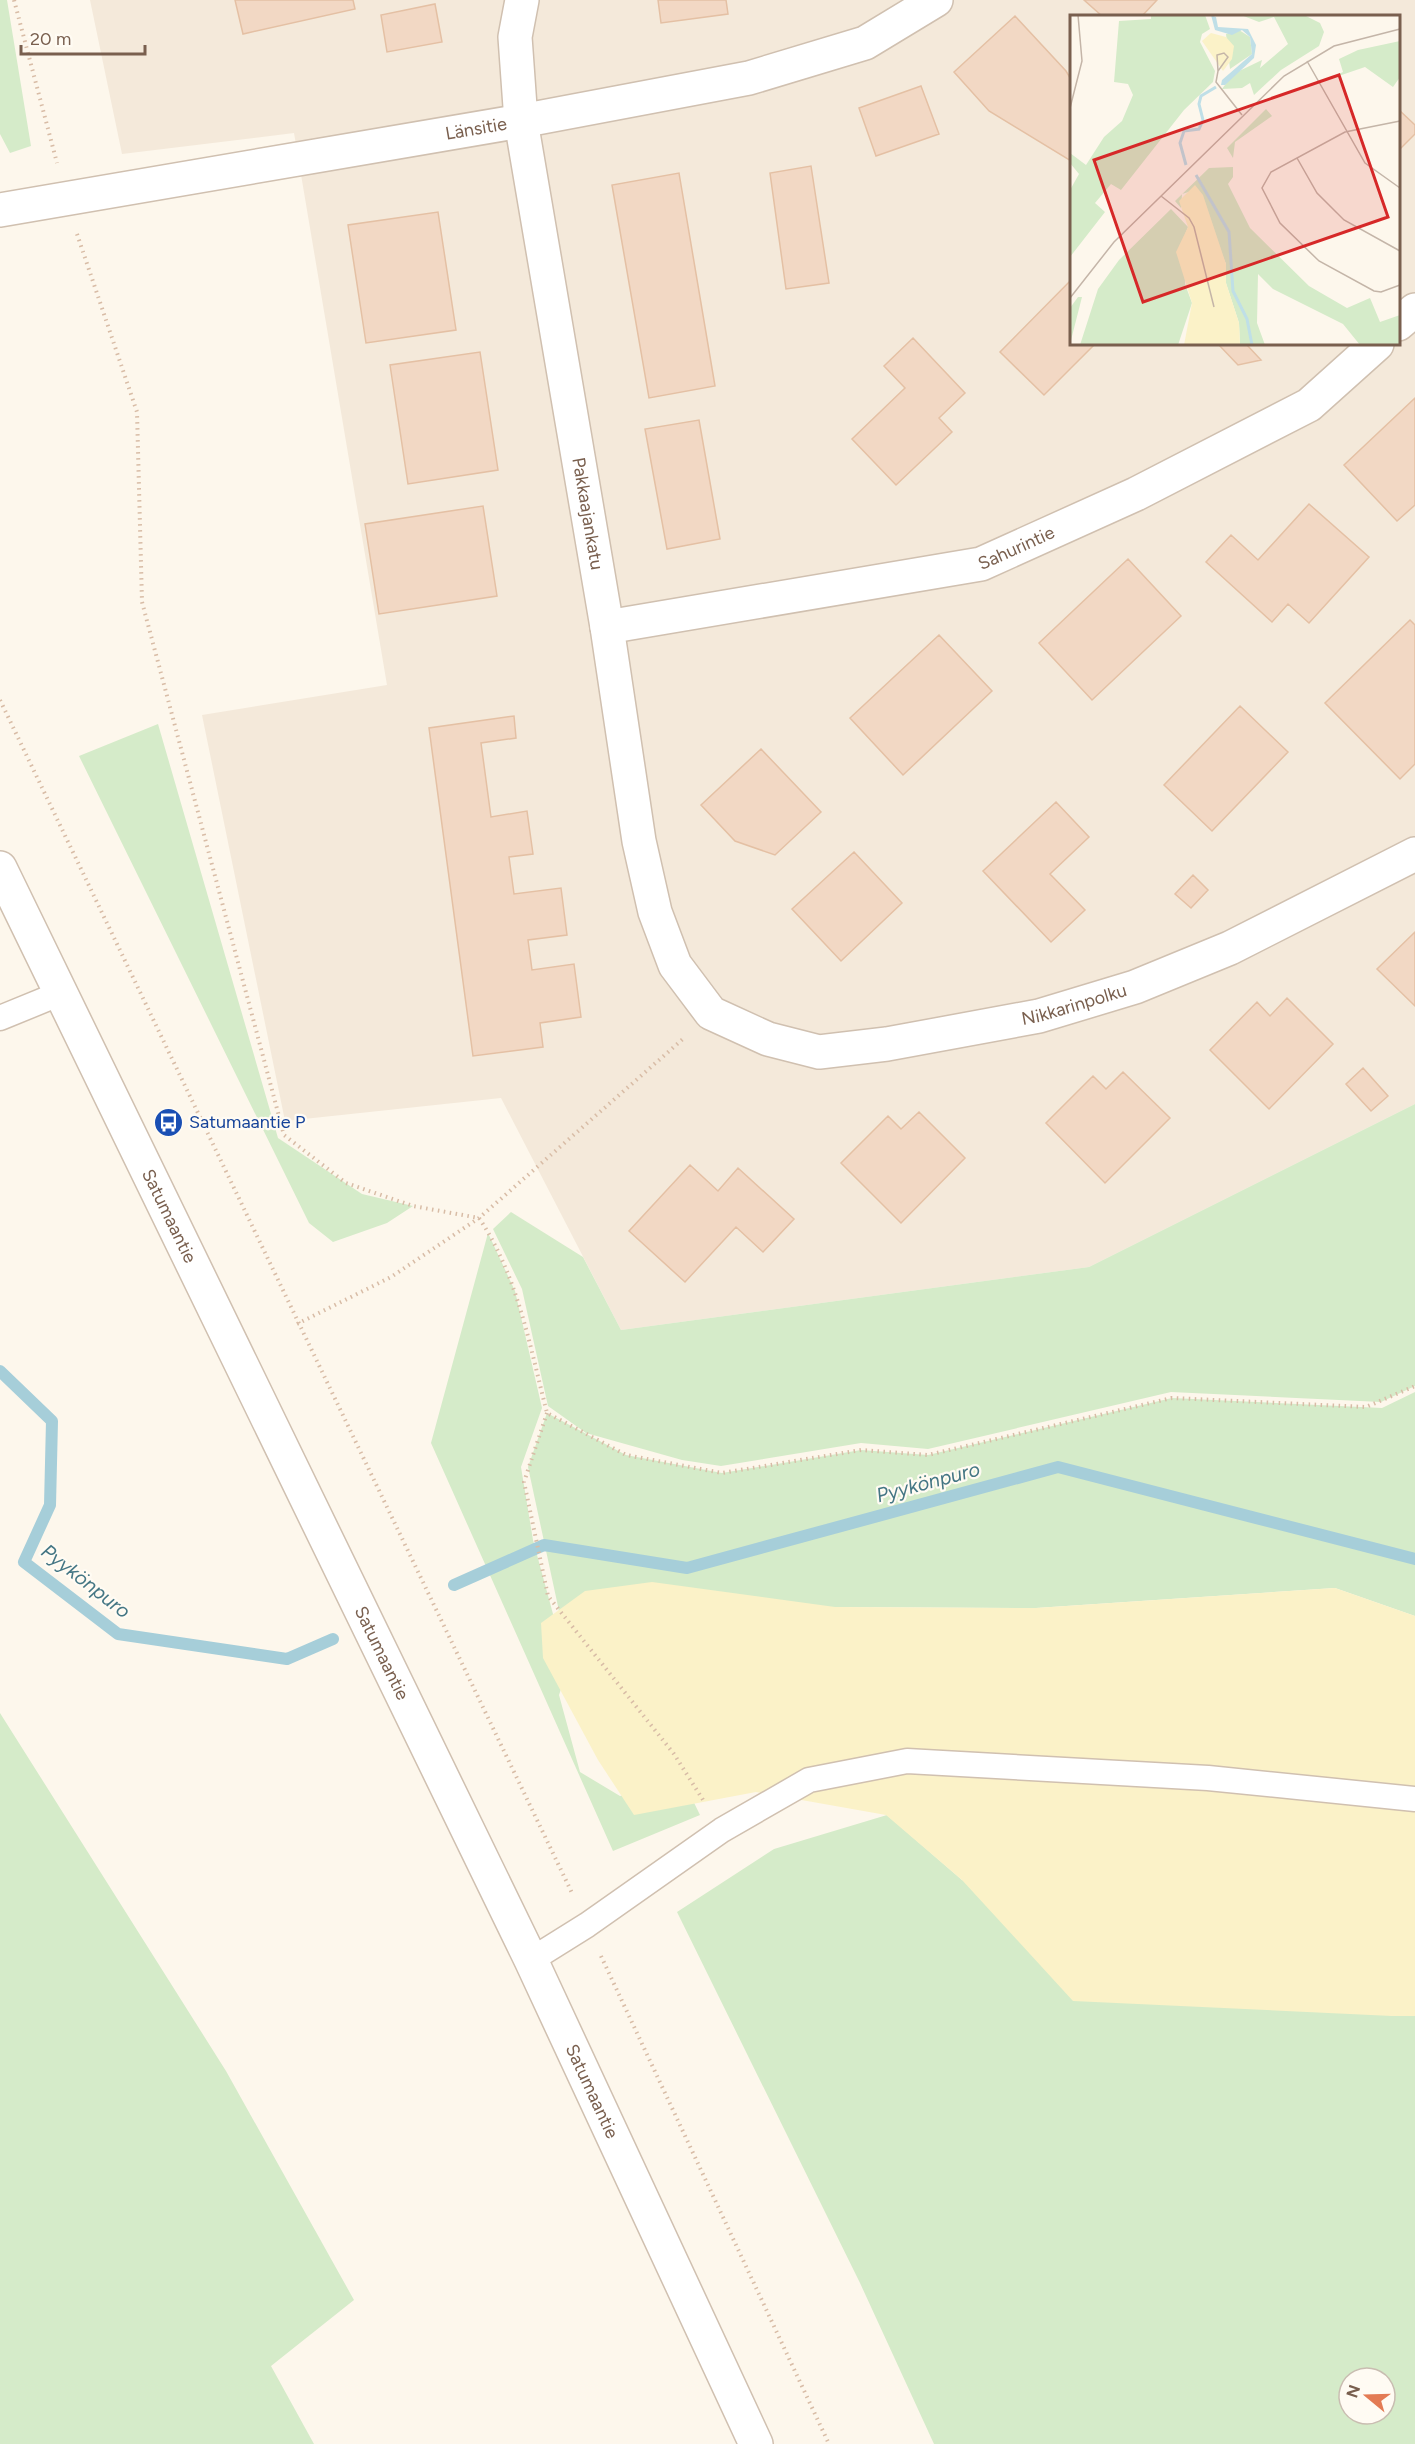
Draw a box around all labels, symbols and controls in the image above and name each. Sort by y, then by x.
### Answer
inset map [1070,15,1400,345]
scale bar [21,18,146,56]
text: 20 m [30,28,71,50]
street label: Länsitie [444,113,509,145]
street label: Pakkaajankatu [567,456,608,571]
street label: Sahurintie [975,521,1058,575]
street label: Nikkarinpolku [1020,979,1129,1030]
bus stop icon: Satumaantie P [152,1106,184,1138]
place label: Satumaantie P [189,1111,305,1133]
street label: Satumaantie [137,1165,201,1267]
water label: Pyykönpuro [874,1457,983,1507]
water label: Pyykönpuro [37,1539,136,1623]
street label: Satumaantie [350,1603,414,1704]
street label: Satumaantie [561,2041,623,2142]
north arrow [1337,2366,1397,2426]
text: N [1342,2382,1364,2400]

